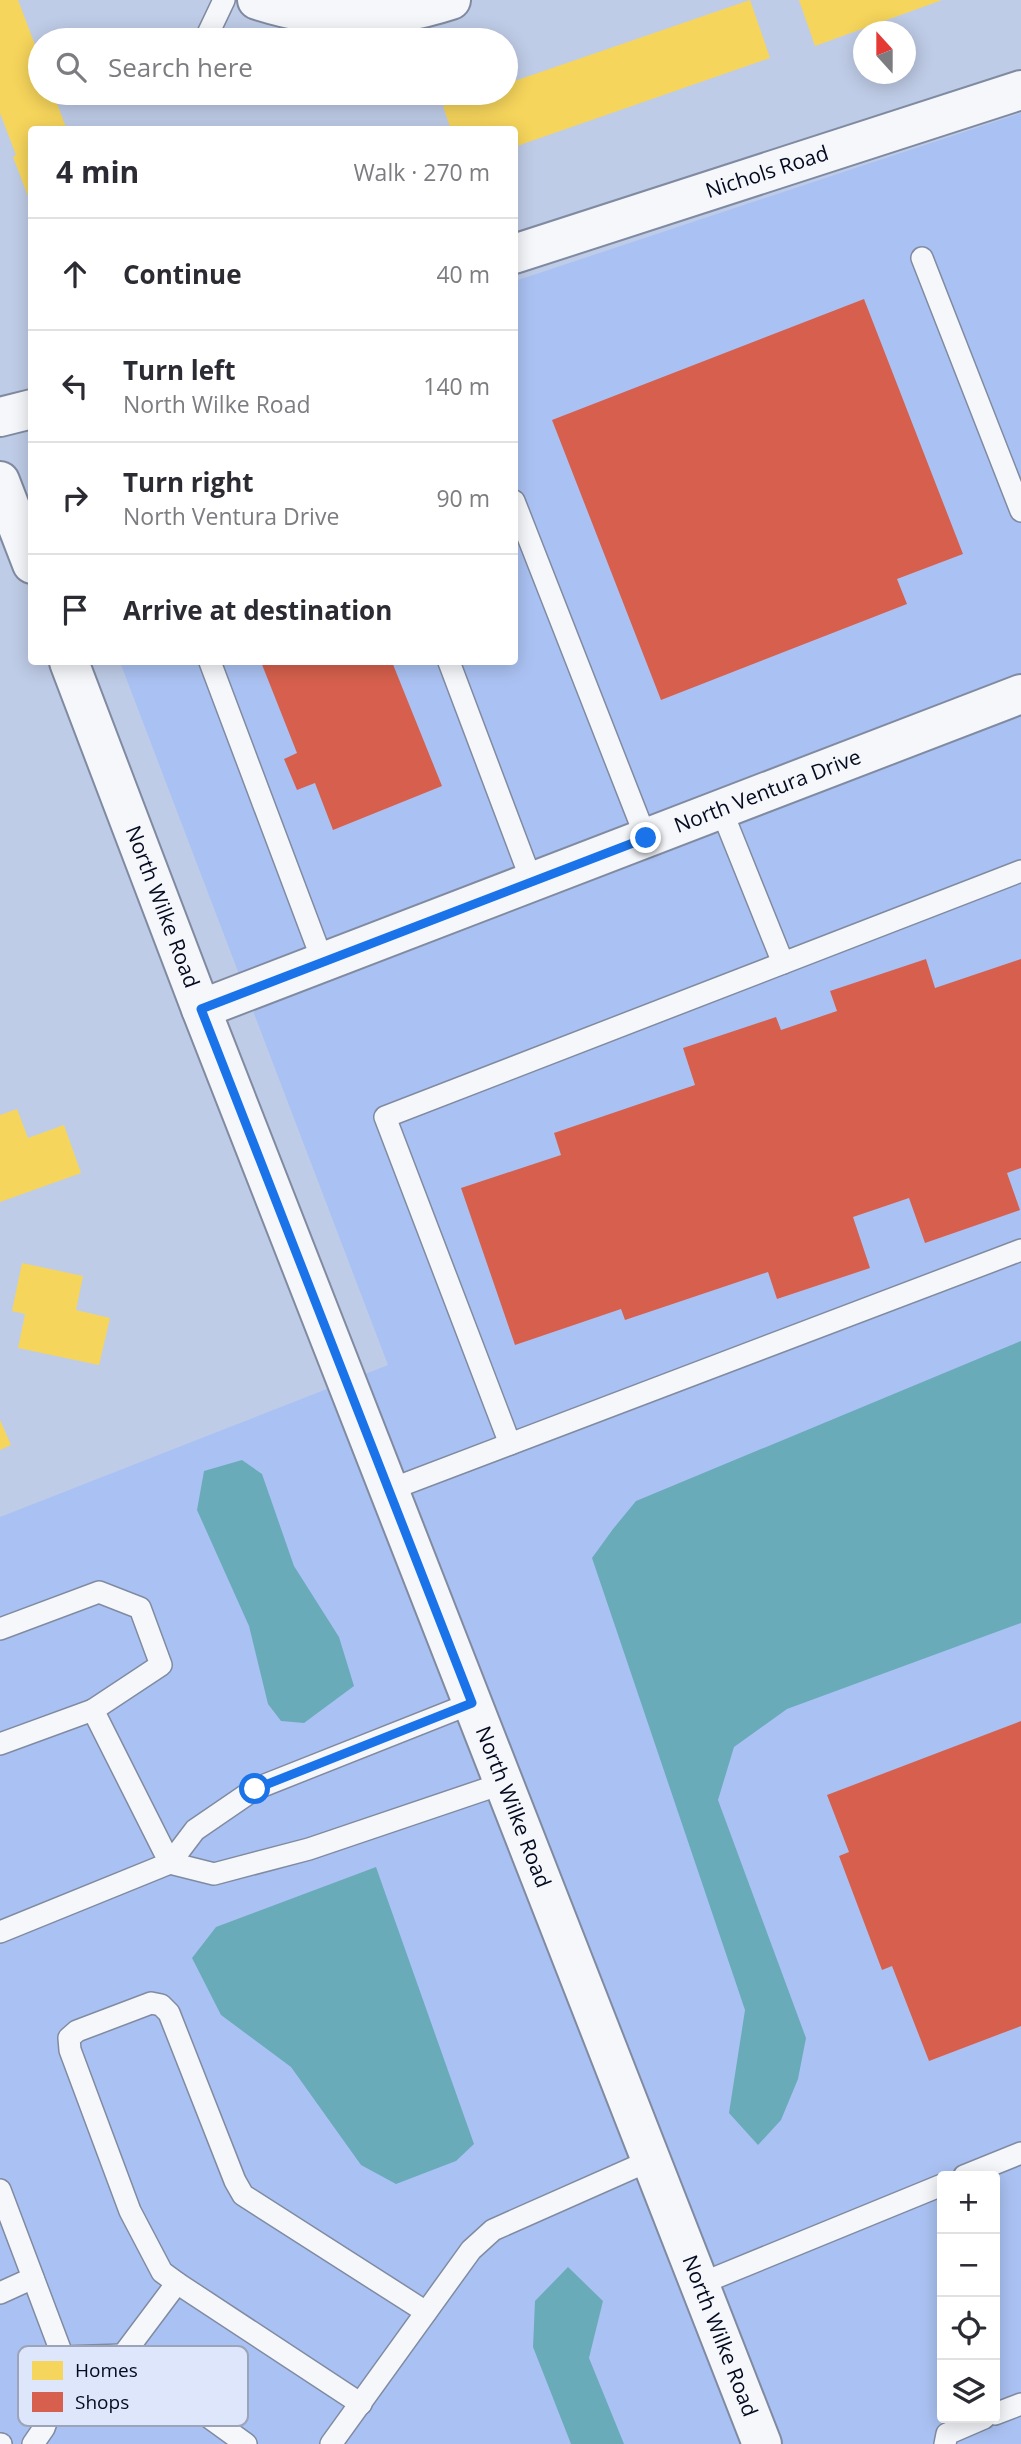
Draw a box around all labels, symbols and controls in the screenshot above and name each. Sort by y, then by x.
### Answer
north arrow [853,21,916,84]
search box [28,28,518,105]
icon: search [52,48,90,86]
text: Search here [108,49,253,85]
street label: Nichols Road [702,138,832,204]
text: 4 min [56,151,139,192]
text: Walk · 270 m [353,156,490,188]
icon: ahead [56,255,94,293]
text: Continue [123,256,242,292]
text: 40 m [436,258,490,290]
text: Turn left [123,352,235,388]
icon: left [56,367,94,405]
text: 140 m [423,370,490,402]
text: North Wilke Road [123,388,311,420]
text: Turn right [123,464,254,500]
icon: right [56,479,94,517]
text: 90 m [436,482,490,514]
text: North Ventura Drive [123,500,339,532]
icon: arrive [56,591,94,629]
text: Arrive at destination [123,592,392,628]
street label: North Ventura Drive [670,742,865,839]
street label: North Wilke Road [120,821,207,992]
route end [630,822,661,853]
street label: North Wilke Road [470,1722,558,1891]
route start [239,1773,270,1804]
map controls [937,2171,1000,2423]
button: + [937,2171,1000,2234]
button: − [937,2234,1000,2297]
street label: North Wilke Road [676,2251,765,2420]
button: locate [937,2297,1000,2360]
legend [18,2346,248,2426]
text: Homes [75,2357,138,2383]
button: layers [937,2360,1000,2423]
text: Shops [75,2389,129,2415]

